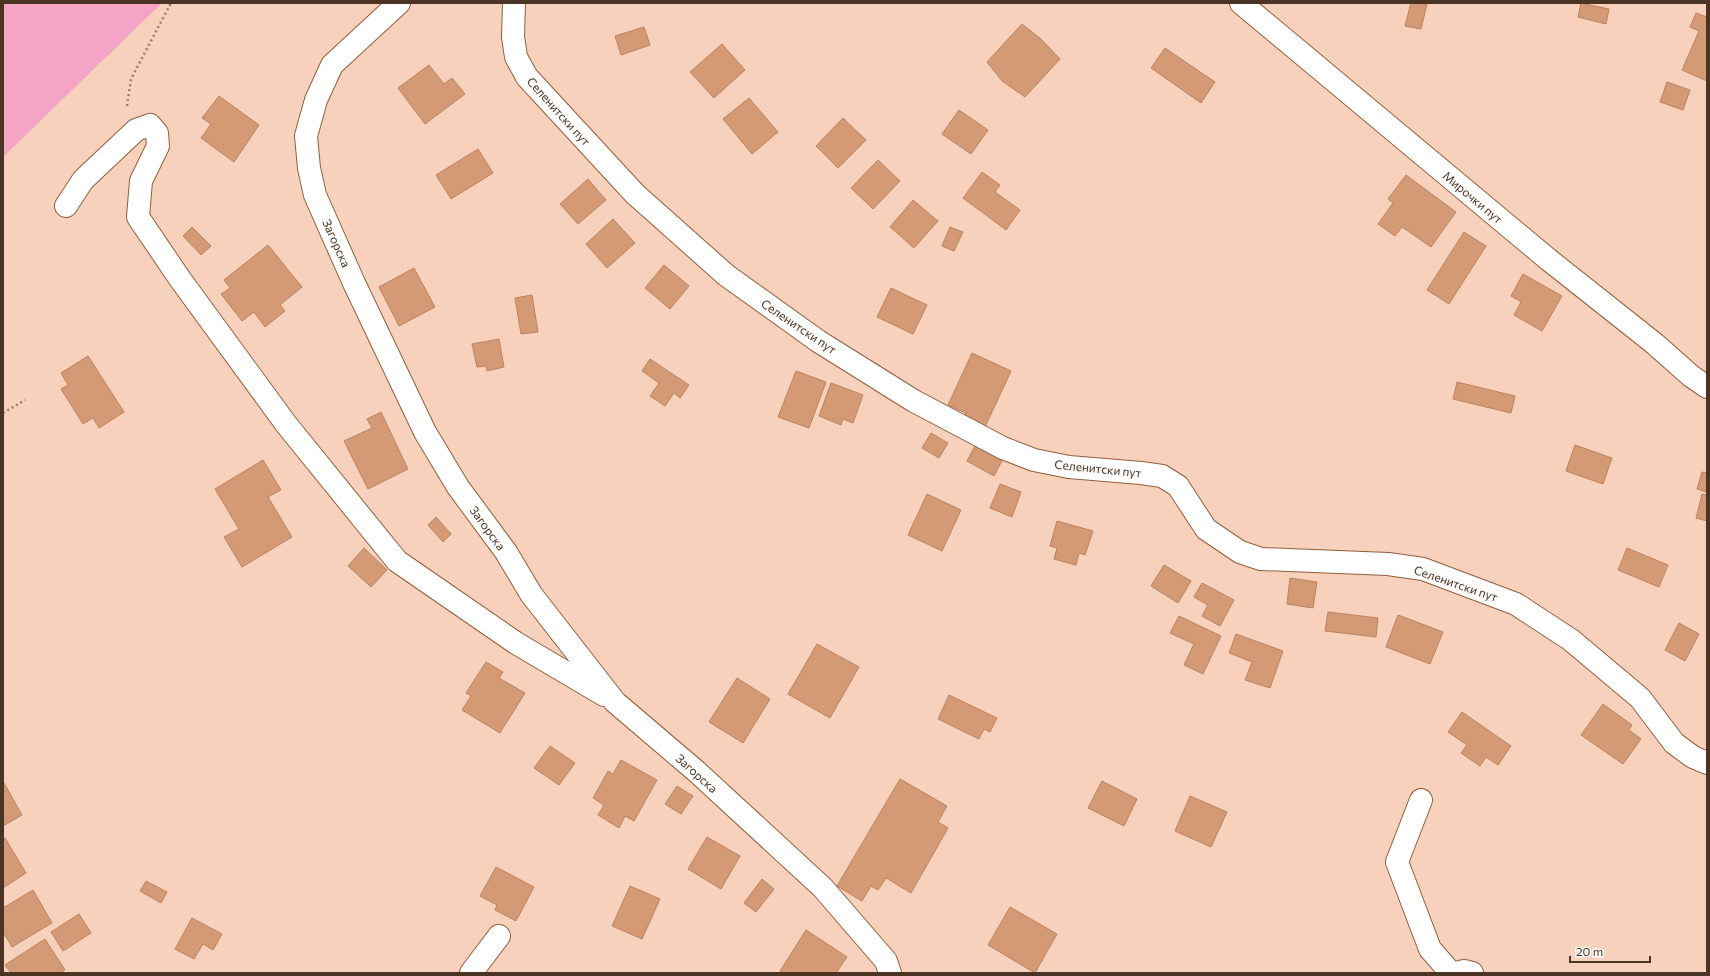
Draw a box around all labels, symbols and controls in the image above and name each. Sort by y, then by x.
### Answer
street label: Селенитски пут [525,74,594,148]
street label: Мирочки пут [1440,168,1506,226]
street label: Загорска [320,217,354,269]
street label: Селенитски пут [759,296,839,356]
street label: Селенитски пут [1054,456,1142,480]
street label: Загорска [467,503,509,553]
street label: Селенитски пут [1412,562,1500,604]
street label: Загорска [673,751,721,795]
scale bar [1570,938,1650,964]
text: 20 m [1576,944,1603,958]

